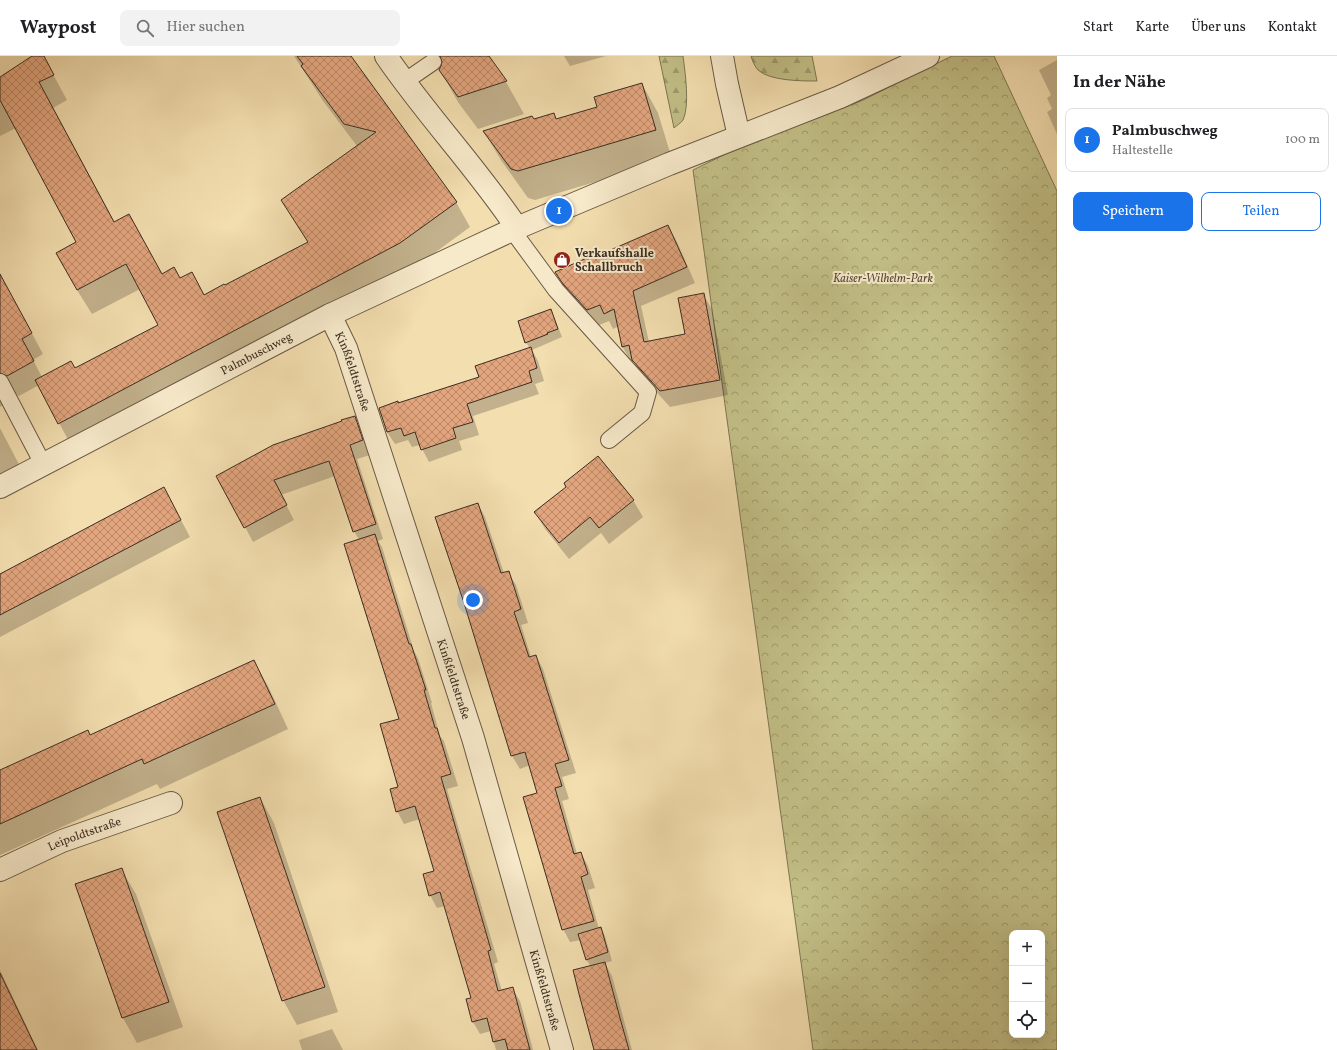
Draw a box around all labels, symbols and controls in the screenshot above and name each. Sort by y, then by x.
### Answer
search box [120,10,400,46]
text: Waypost [20,15,96,41]
icon: search [134,17,156,39]
text: Hier suchen [166,17,245,38]
text: Start [1083,18,1113,37]
text: Karte [1135,18,1169,37]
text: Über uns [1191,18,1246,37]
text: Kontakt [1268,18,1317,37]
text: In der Nähe [1073,71,1166,94]
text: Palmbuschweg [1112,121,1218,142]
text: 1 [1084,131,1090,149]
text: 100 m [1285,131,1320,149]
text: Haltestelle [1112,142,1173,160]
button: Speichern [1073,192,1193,231]
button: Teilen [1201,192,1321,231]
pin: 1 [546,196,572,226]
place label: Verkaufshalle Schallbruch [575,246,654,276]
shop icon: Verkaufshalle Schallbruch [552,250,572,270]
park label: Kaiser-Wilhelm-Park [833,271,934,287]
street label: Palmbuschweg [218,329,295,380]
street label: Kinßfeldtstraße [330,329,373,414]
your location [463,590,483,610]
street label: Kinßfeldtstraße [432,637,474,722]
street label: Leipoldtstraße [45,814,124,856]
map controls [1009,930,1045,1038]
button: + [1009,930,1045,966]
street label: Kinßfeldtstraße [525,948,563,1033]
button: − [1009,966,1045,1002]
button: locate [1009,1002,1045,1038]

